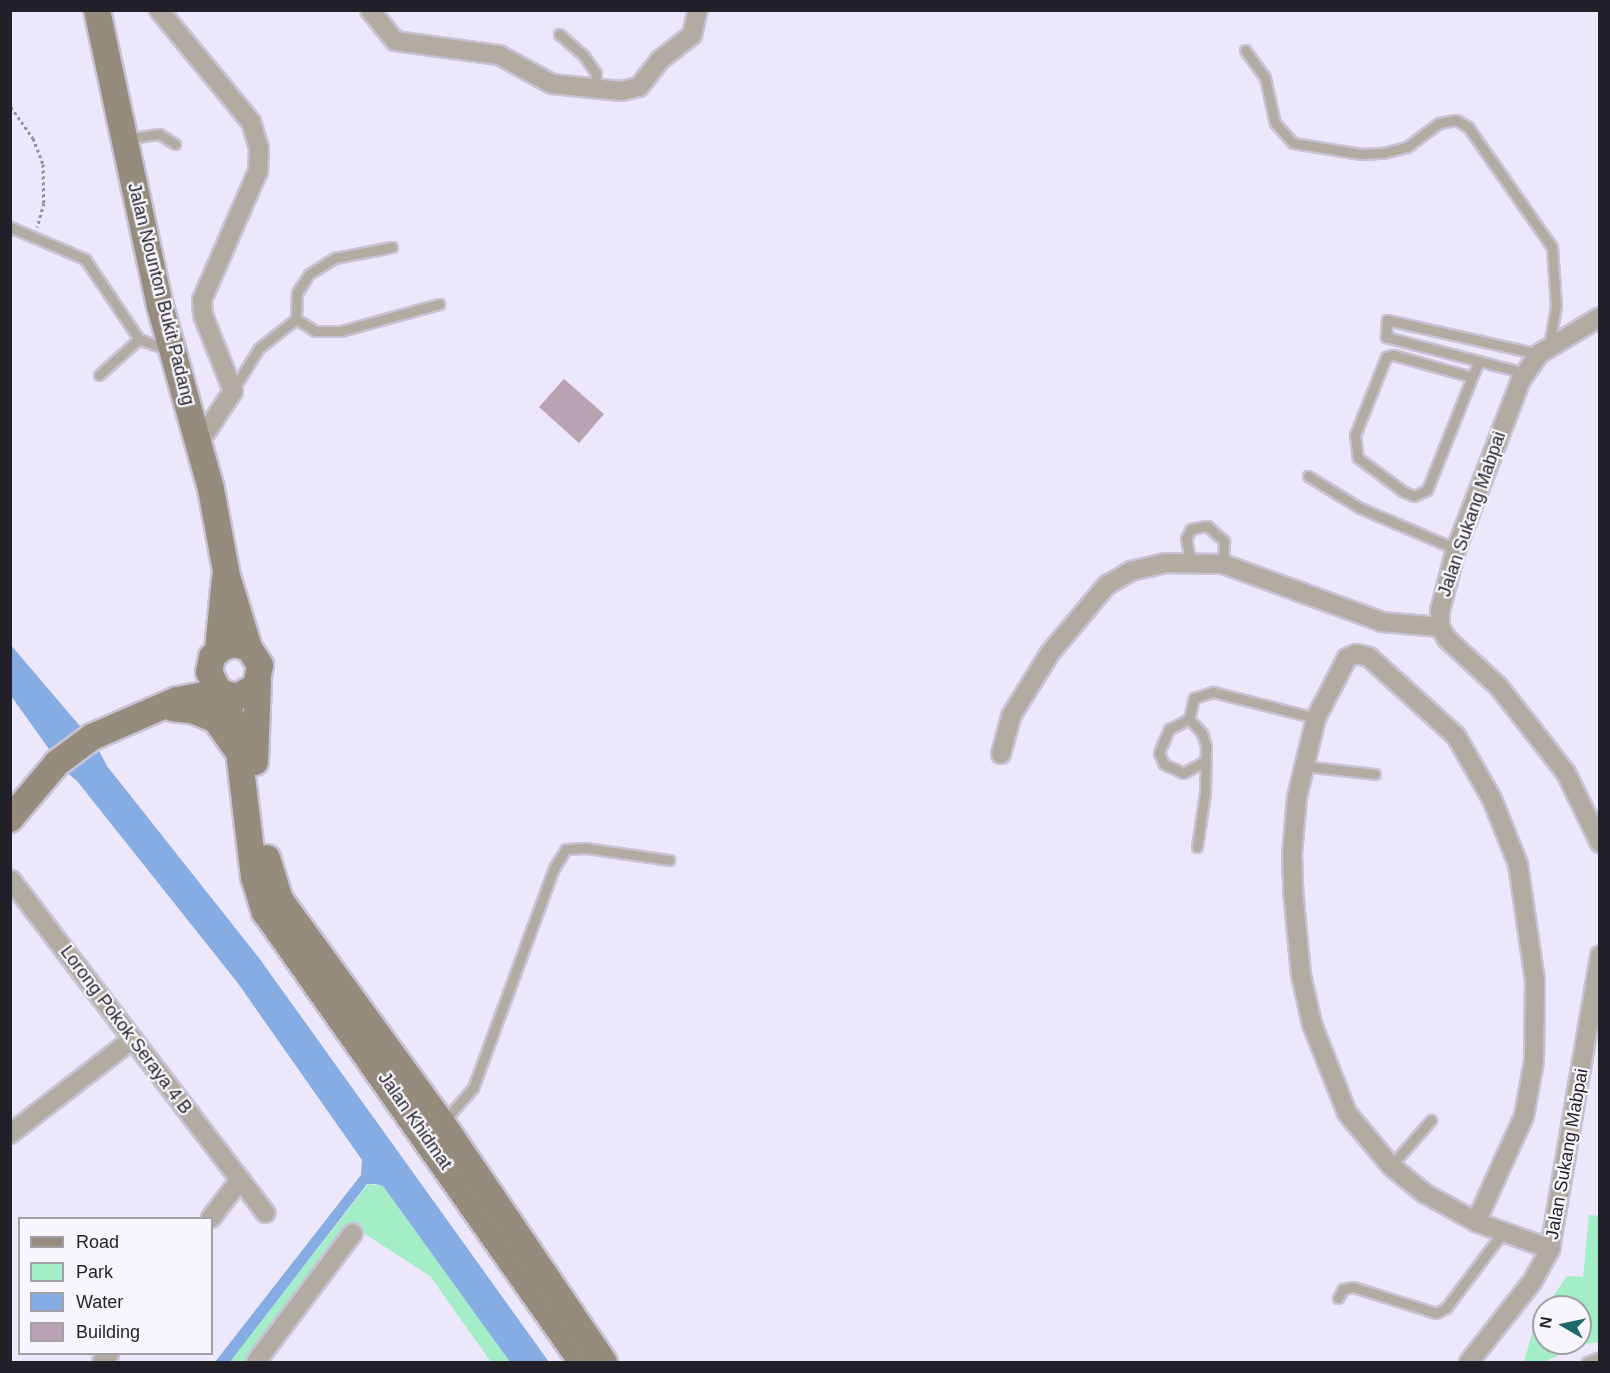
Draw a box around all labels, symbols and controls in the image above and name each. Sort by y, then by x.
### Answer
street label: Jalan Nounton Bukit Padang [123,181,199,407]
street label: Jalan Sukang Mabpai [1434,429,1510,599]
street label: Lorong Pokok Seraya 4 B [56,942,196,1118]
street label: Jalan Sukang Mabpai [1541,1067,1593,1241]
street label: Jalan Khidmat [373,1068,457,1174]
legend [18,1217,213,1355]
text: Road [76,1232,119,1252]
text: Park [76,1262,113,1282]
text: Water [76,1292,123,1312]
north arrow [1532,1295,1592,1355]
text: N [1536,1315,1555,1329]
text: Building [76,1322,140,1342]

